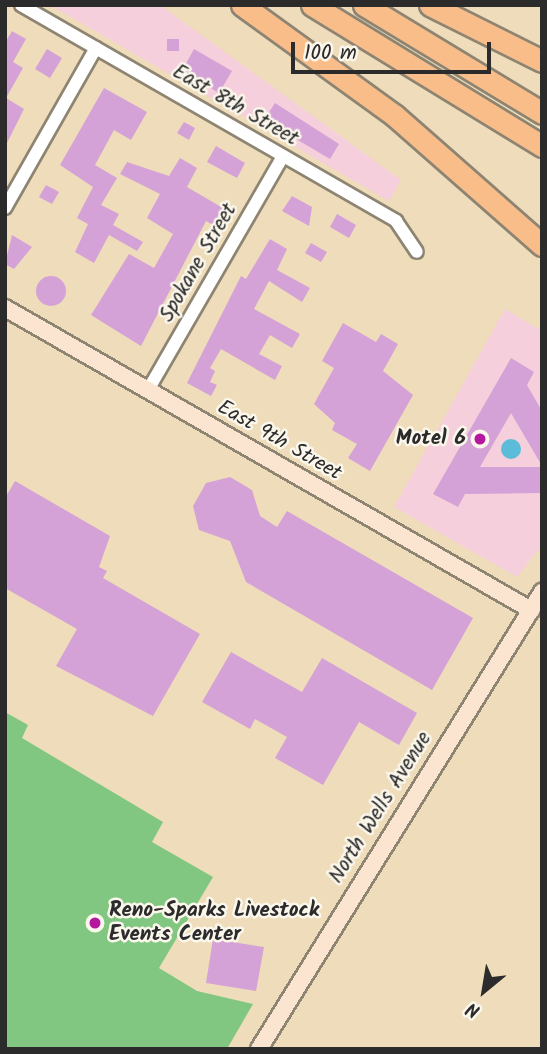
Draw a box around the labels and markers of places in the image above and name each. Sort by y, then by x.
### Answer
place label: Motel 6 [396,426,466,452]
marker: Motel 6 [472,431,488,447]
place label: Reno-Sparks Livestock Events Center [109,898,319,948]
marker: Reno-Sparks Livestock Events Center [87,915,103,931]

